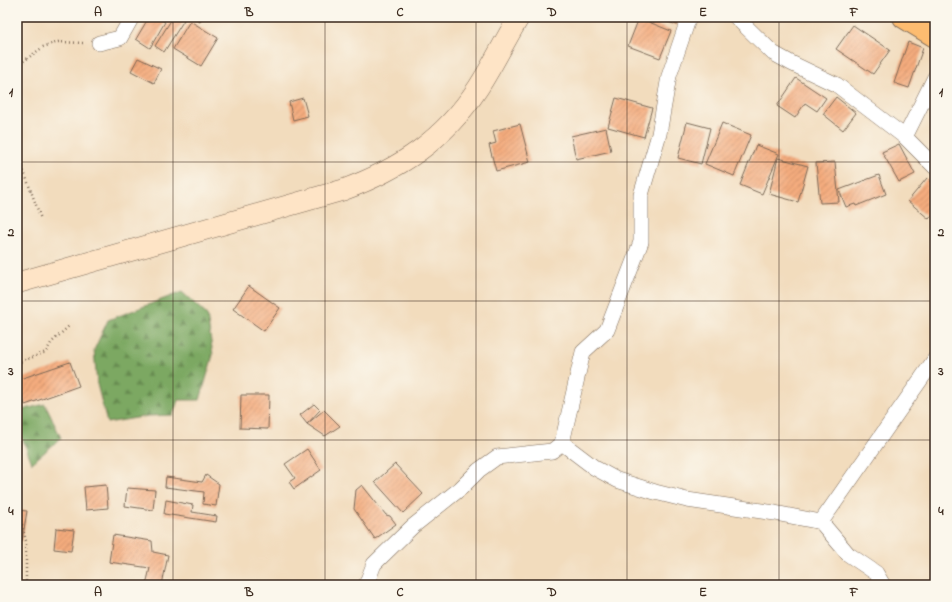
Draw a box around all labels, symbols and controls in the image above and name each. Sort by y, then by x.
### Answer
text: A [94,3,102,22]
text: B [244,3,254,22]
text: C [396,3,404,22]
text: D [546,3,557,22]
text: E [699,3,707,22]
text: F [849,3,859,22]
text: 1 [9,83,14,102]
text: 1 [939,83,944,102]
text: 2 [7,223,15,242]
text: 2 [937,223,945,242]
text: 3 [7,362,14,381]
text: 3 [937,362,944,381]
text: 4 [7,502,14,521]
text: 4 [937,502,944,521]
text: A [94,583,102,602]
text: B [244,583,254,602]
text: C [396,583,404,602]
text: D [546,583,557,602]
text: E [699,583,707,602]
text: F [849,583,859,602]

